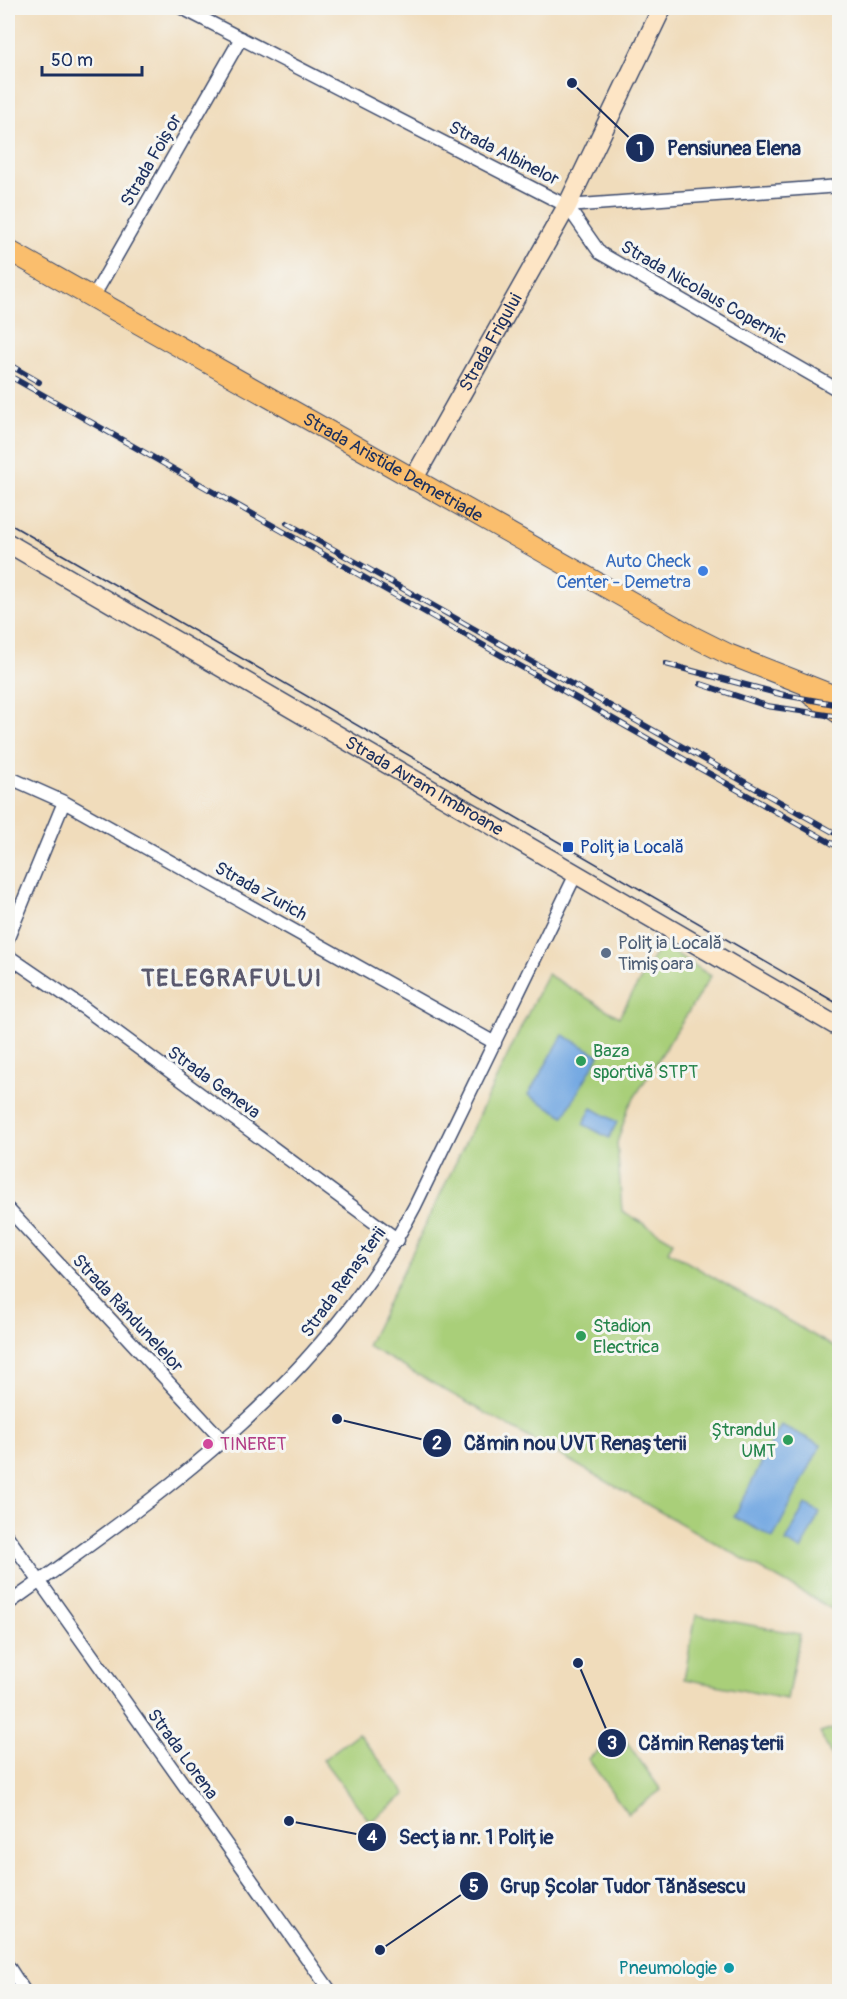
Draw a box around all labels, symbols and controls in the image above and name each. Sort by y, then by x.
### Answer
scale bar [42,39,142,77]
text: 50 m [51,49,93,72]
street label: Strada Foișor [116,109,188,211]
street label: Strada Albinelor [445,116,563,191]
callout: Pensiunea Elena [625,129,813,167]
text: Pensiunea Elena [667,136,801,161]
text: 1 [636,138,644,161]
street label: Strada Nicolaus Copernic [616,235,791,349]
street label: Strada Frigului [454,289,528,396]
street label: Strada Aristide Demetriade [298,408,487,528]
place label: Auto Check Center - Demetra [556,550,691,594]
marker: Auto Check Center - Demetra [696,564,710,578]
street label: Strada Avram Imbroane [341,731,508,841]
place label: Poliția Locală [580,836,684,859]
marker: Poliția Locală [561,840,575,854]
street label: Strada Zurich [210,857,311,926]
place label: Poliția Locală Timișoara [618,932,722,976]
marker: Poliția Locală Timișoara [599,946,613,960]
district label: TELEGRAFULUI [140,964,323,993]
place label: Baza sportivă STPT [593,1040,698,1084]
street label: Strada Geneva [163,1041,265,1124]
marker: Baza sportivă STPT [574,1054,588,1068]
street label: Strada Renașterii [296,1223,391,1342]
street label: Strada Rândunelelor [67,1250,189,1378]
place label: Stadion Electrica [593,1315,659,1359]
marker: Stadion Electrica [574,1329,588,1343]
place label: Ștrandul UMT [711,1419,776,1463]
callout: Cămin nou UVT Renașterii [422,1424,699,1462]
text: Cămin nou UVT Renașterii [464,1431,687,1456]
text: 2 [432,1432,442,1455]
place label: TINERET [220,1433,286,1456]
marker: Ștrandul UMT [781,1433,795,1447]
marker: TINERET [201,1437,215,1451]
street label: Strada Lorena [142,1704,223,1804]
callout: Cămin Renașterii [597,1724,796,1762]
text: Cămin Renașterii [638,1731,784,1756]
text: 3 [607,1732,617,1755]
callout: Secția nr. 1 Poliție [357,1818,566,1856]
text: Secția nr. 1 Poliție [399,1825,554,1850]
text: 4 [367,1826,378,1849]
callout: Grup Școlar Tudor Tănăsescu [459,1867,758,1905]
text: Grup Școlar Tudor Tănăsescu [500,1874,746,1899]
text: 5 [469,1875,479,1898]
place label: Pneumologie [619,1957,717,1980]
marker: Pneumologie [722,1961,736,1975]

